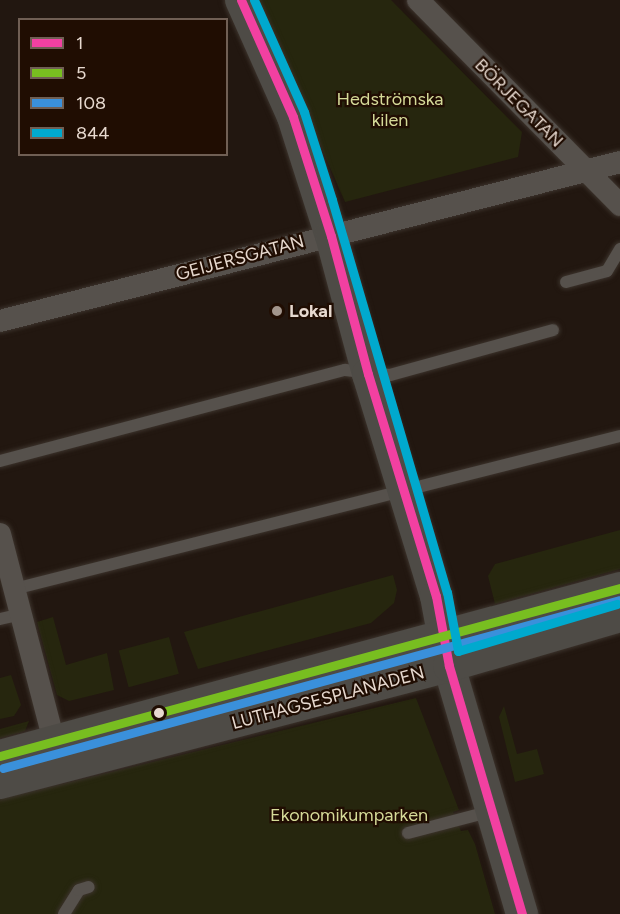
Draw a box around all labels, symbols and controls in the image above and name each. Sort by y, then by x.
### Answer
legend [18,18,228,156]
text: 1 [76,32,83,54]
street label: BÖRJEGATAN [470,54,568,152]
text: 5 [76,62,86,84]
park label: Hedströmska kilen [336,89,444,132]
text: 108 [76,92,106,114]
text: 844 [76,122,109,144]
street label: GEIJERSGATAN [174,231,306,285]
place label: Lokal [289,300,332,322]
marker: Lokal [270,304,284,318]
street label: LUTHAGSESPLANADEN [229,662,427,734]
unlabelled marker [153,707,165,719]
park label: Ekonomikumparken [270,804,428,826]

